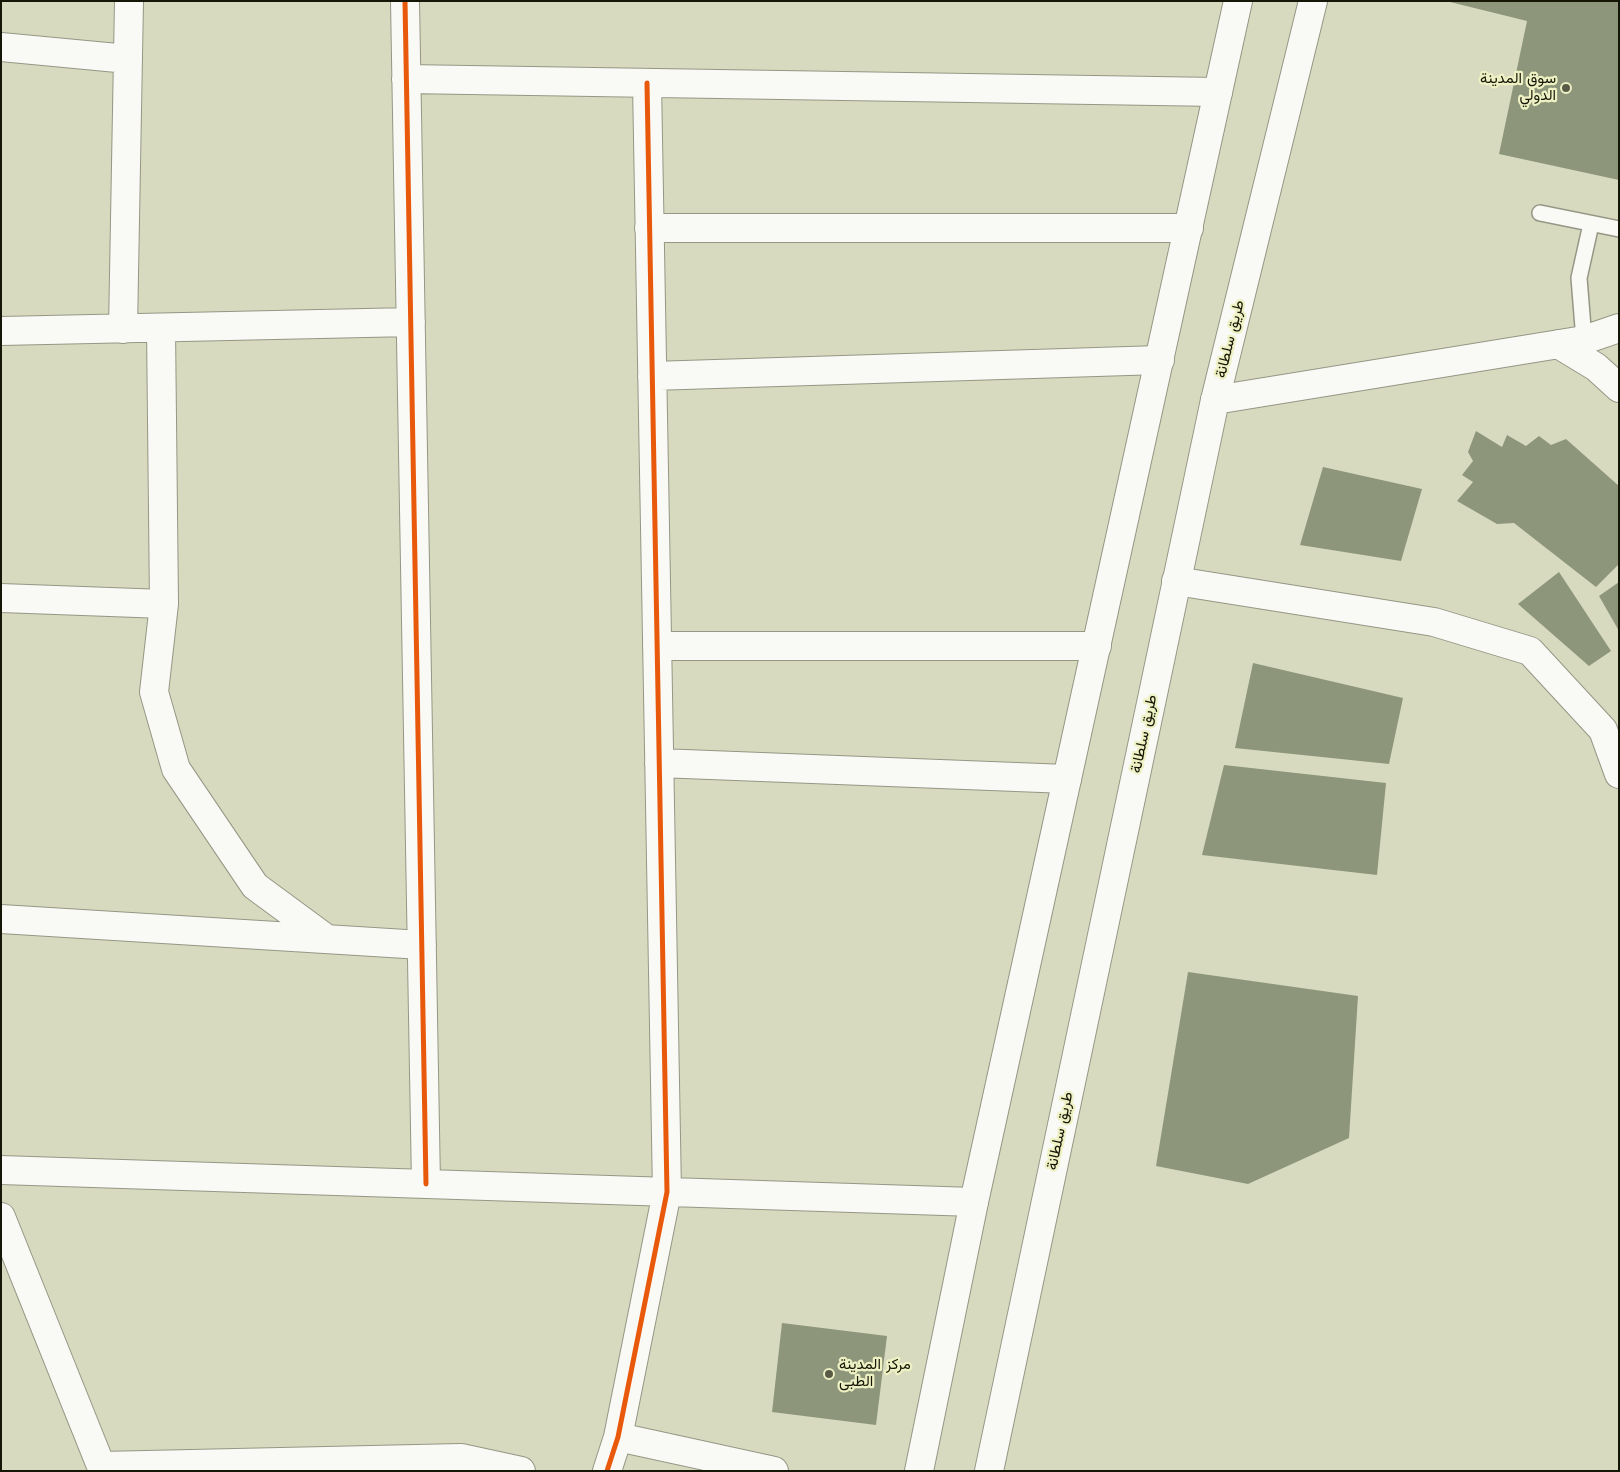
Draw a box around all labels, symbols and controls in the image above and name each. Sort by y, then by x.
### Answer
place label: سوق المدينة الدولي [1480,70,1556,105]
marker: سوق المدينة الدولي [1560,82,1572,94]
street label: طريق سلطانة [1212,298,1248,380]
street label: طريق سلطانة [1127,693,1161,775]
street label: طريق سلطانة [1043,1090,1077,1172]
place label: مرکز المدینة الطبی [839,1356,911,1391]
marker: مرکز المدینة الطبی [823,1368,835,1380]

